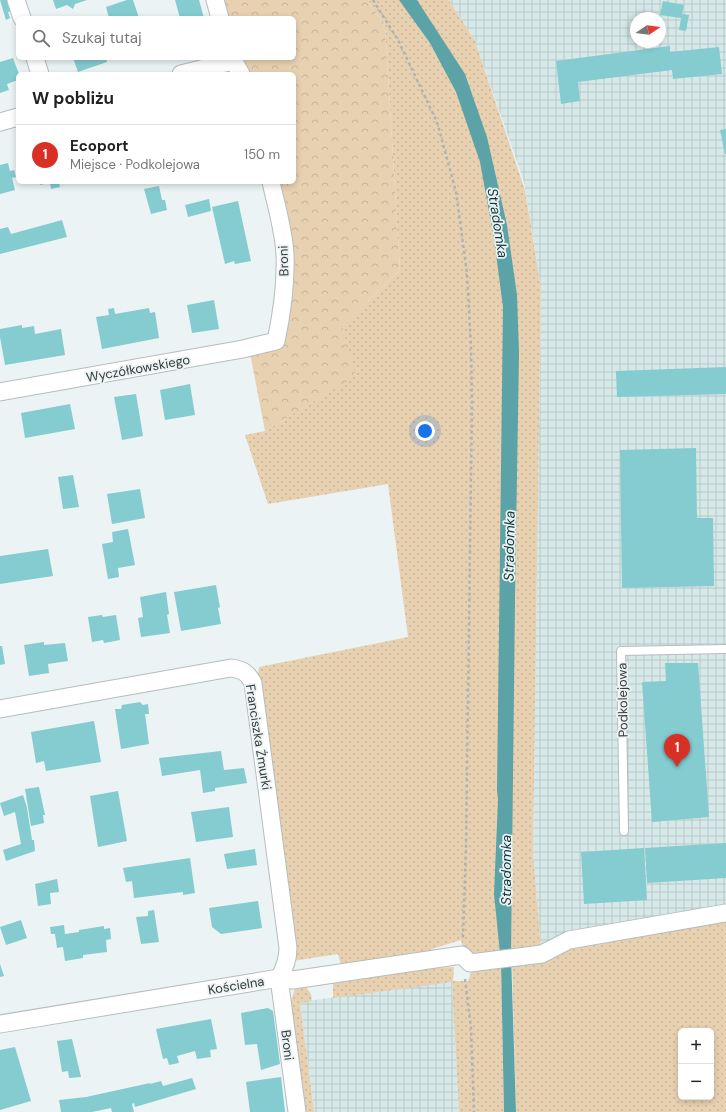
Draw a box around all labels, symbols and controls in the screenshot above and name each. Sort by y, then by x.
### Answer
north arrow [630,12,666,48]
search box [16,16,296,60]
icon: search [30,27,52,49]
text: Szukaj tutaj [62,28,142,48]
text: W pobliżu [32,87,114,109]
text: Ecoport [70,136,129,156]
text: 1 [43,146,47,163]
text: 150 m [244,146,280,163]
text: Miejsce · Podkolejowa [70,156,200,173]
water label: Stradomka [484,187,512,259]
street label: Broni [274,245,293,277]
street label: Wyczółkowskiego [85,351,192,386]
your location [415,421,435,441]
water label: Stradomka [499,510,519,581]
street label: Podkolejowa [613,663,632,737]
street label: Franciszka Żmurki [242,683,275,791]
pin: 1 [664,734,690,767]
water label: Stradomka [497,834,515,905]
street label: Kościelna [207,973,265,998]
map controls [678,1028,714,1100]
button: + [678,1028,714,1064]
street label: Broni [277,1029,298,1061]
button: − [678,1064,714,1100]

